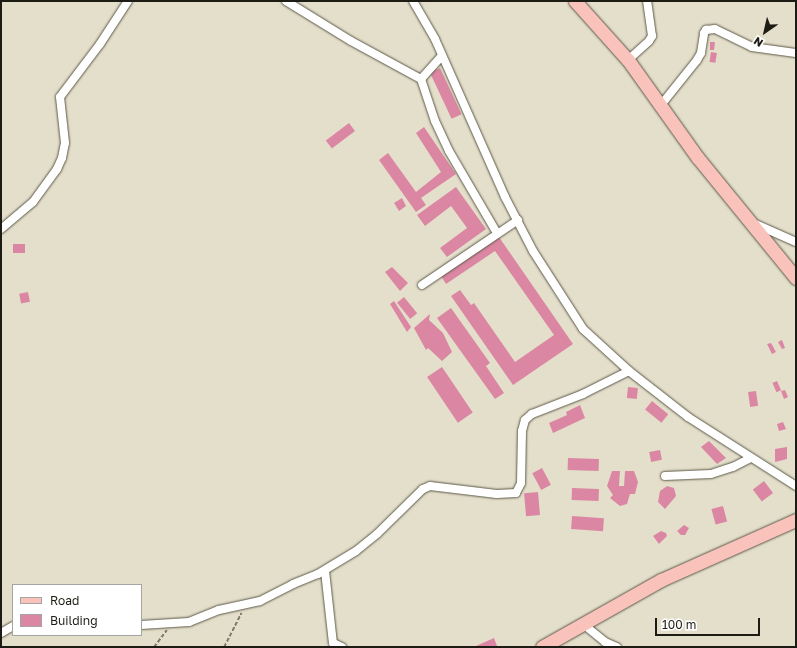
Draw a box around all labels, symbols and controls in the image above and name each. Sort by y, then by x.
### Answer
north arrow [745,12,785,52]
text: N [751,35,765,50]
legend [12,584,142,636]
text: Road [50,593,79,608]
scale bar [657,610,762,636]
text: Building [50,613,98,628]
text: 100 m [662,617,696,632]

